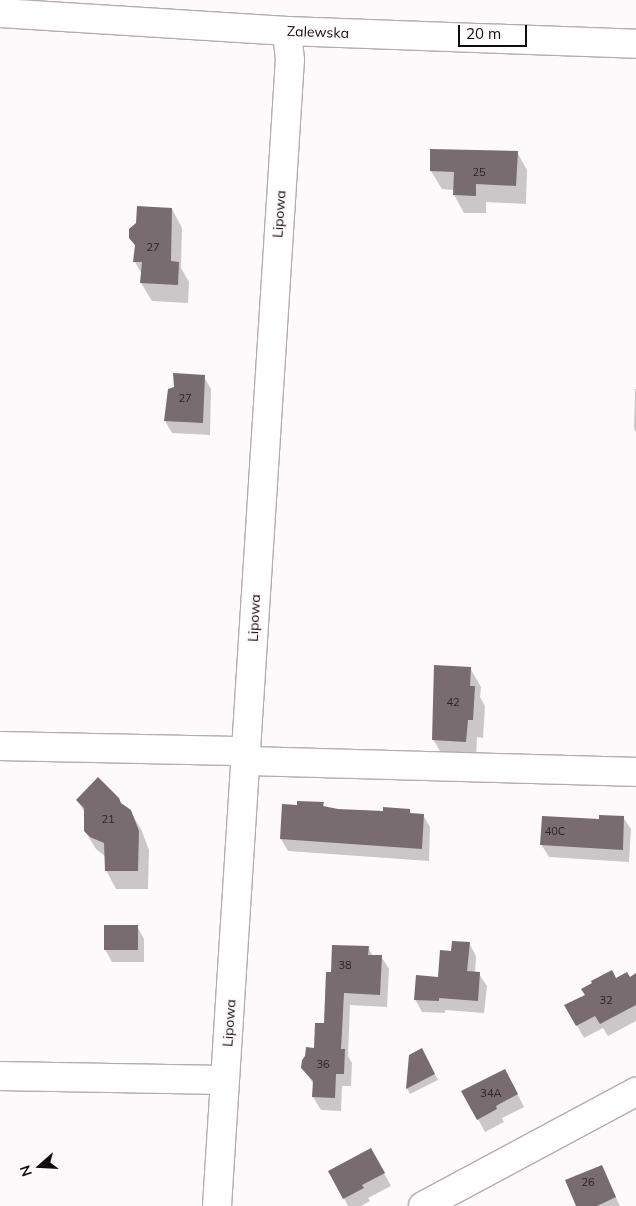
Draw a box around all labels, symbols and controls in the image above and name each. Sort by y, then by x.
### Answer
scale bar [461,15,530,47]
street label: Zalewska [287,23,349,41]
text: 20 m [466,24,501,43]
house number: 25 [472,165,486,179]
street label: Lipowa [269,190,289,238]
house number: 27 [146,240,160,254]
house number: 27 [178,391,192,405]
street label: Lipowa [244,594,264,642]
house number: 42 [446,695,460,709]
house number: 21 [101,812,115,826]
house number: 40C [545,824,565,838]
house number: 38 [338,958,352,972]
house number: 32 [599,993,613,1007]
street label: Lipowa [219,999,239,1047]
house number: 36 [316,1057,330,1071]
house number: 34A [480,1086,502,1100]
north arrow [15,1141,65,1191]
text: N [16,1163,36,1179]
house number: 26 [581,1175,595,1189]

